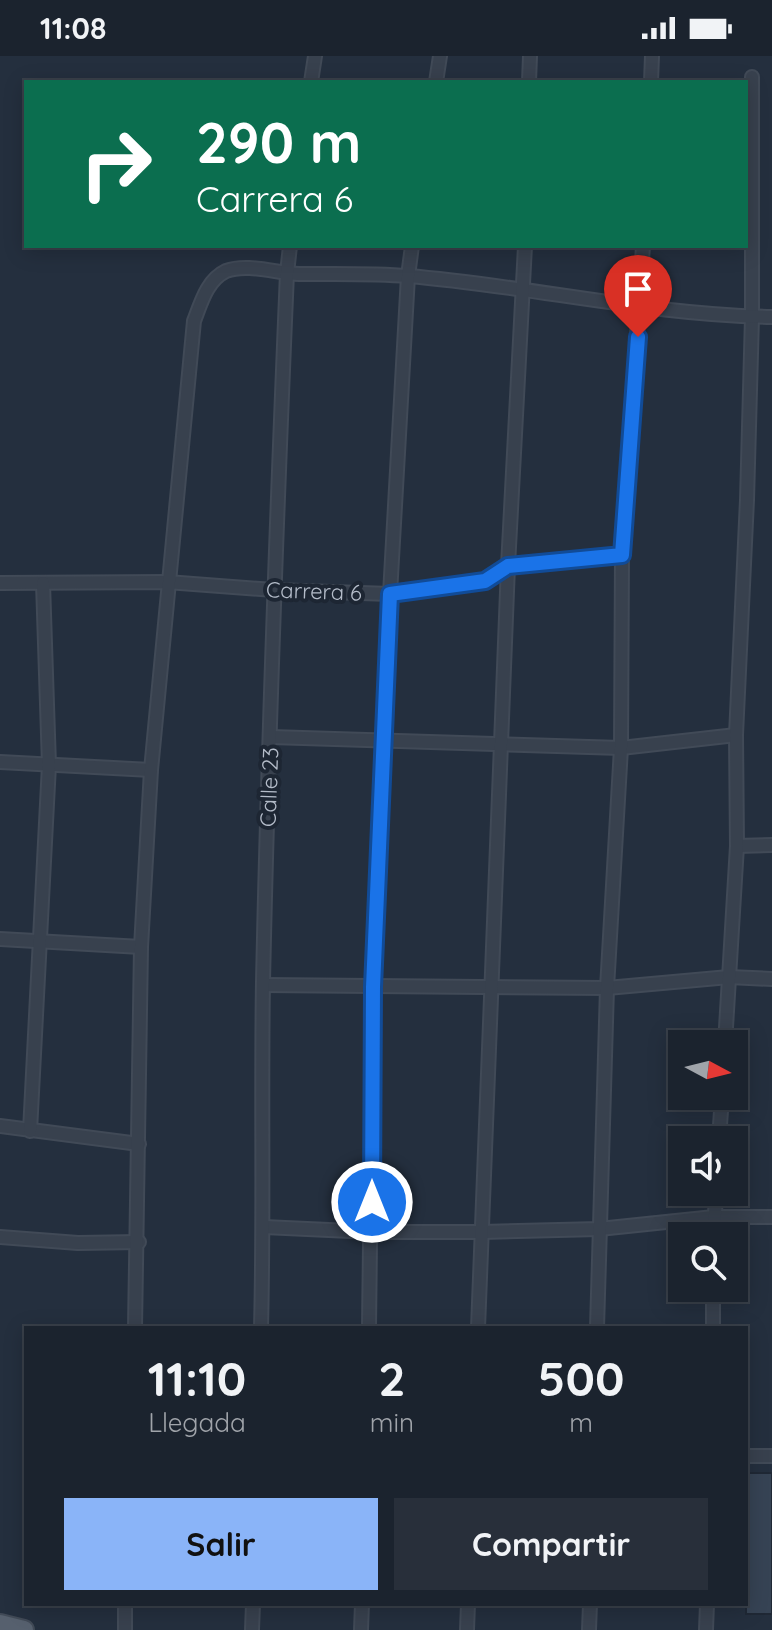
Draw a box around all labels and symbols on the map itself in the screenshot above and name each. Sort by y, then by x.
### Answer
pin [604,255,672,337]
street label: Carrera 6 [266,575,363,607]
street label: Calle 23 [254,747,284,827]
north arrow [668,1030,748,1110]
position arrow [330,1160,414,1244]

